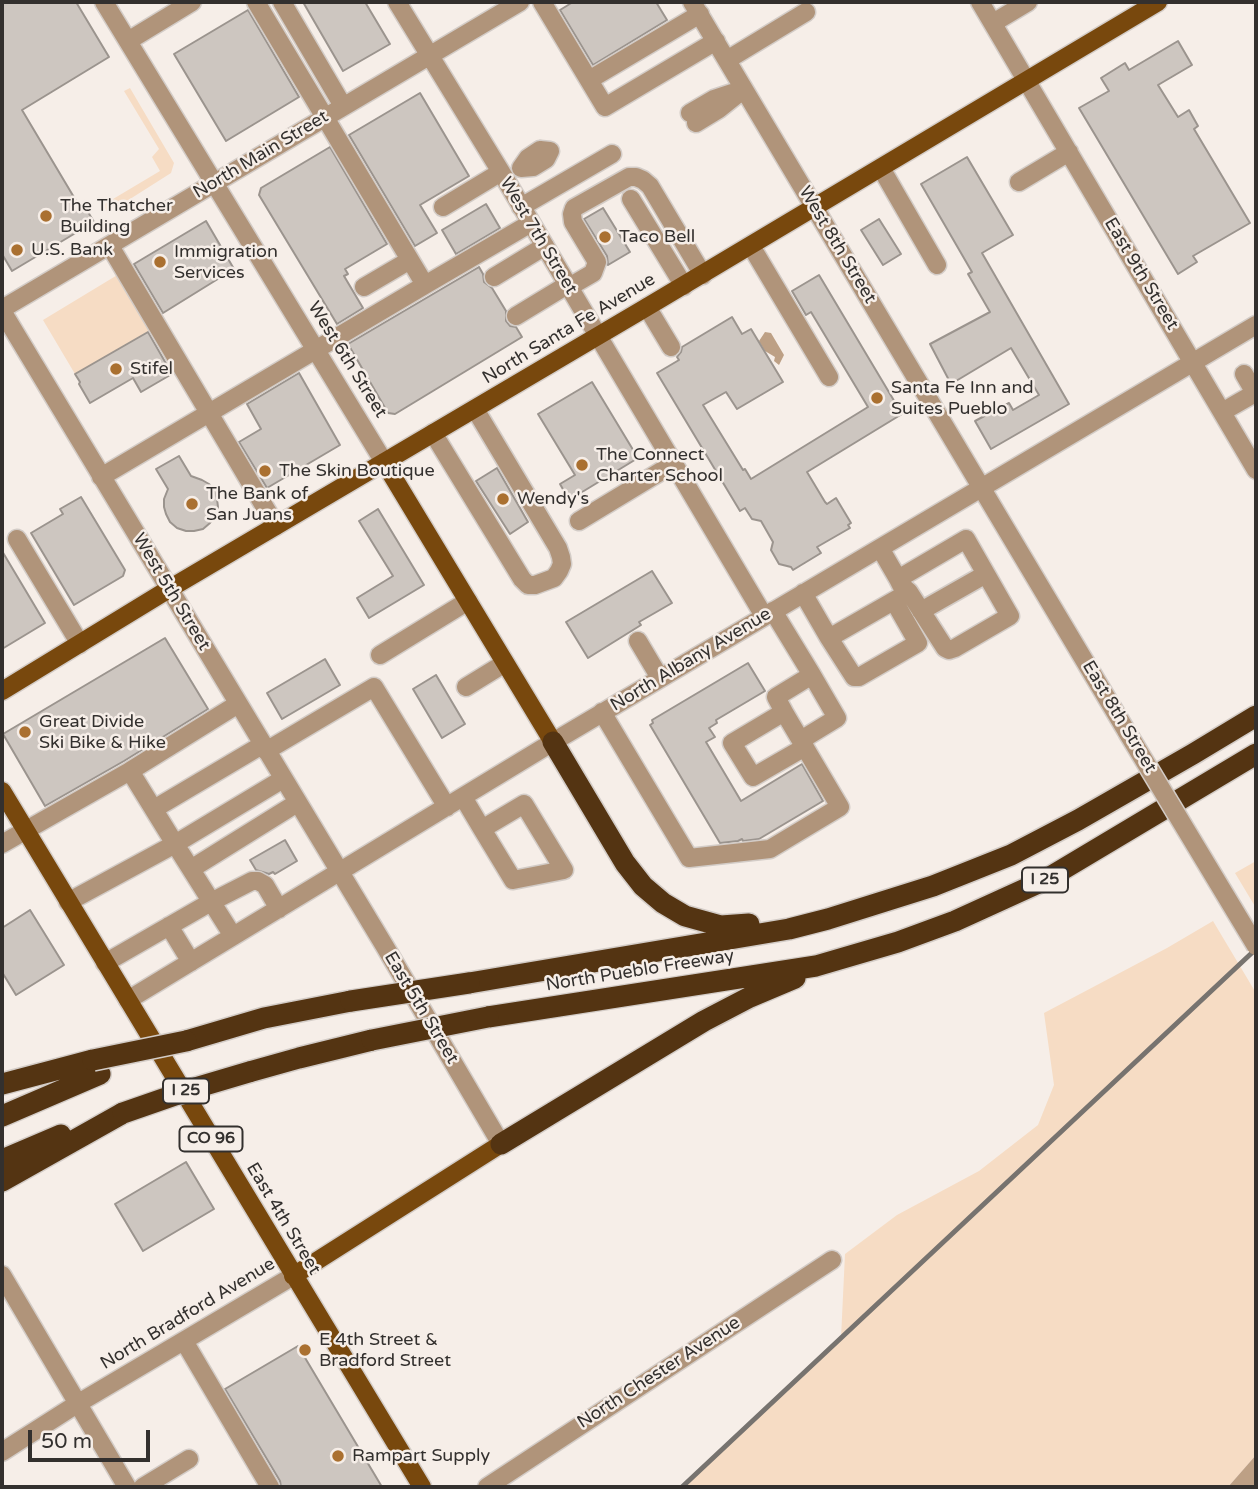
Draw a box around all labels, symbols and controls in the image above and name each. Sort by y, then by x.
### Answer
street label: North Main Street [190,106,332,204]
street label: West 7th Street [495,173,581,299]
street label: West 8th Street [794,182,880,308]
place label: The Thatcher Building [60,195,173,238]
marker: The Thatcher Building [38,208,54,224]
street label: East 9th Street [1099,214,1183,334]
place label: Taco Bell [619,226,695,248]
marker: Taco Bell [597,229,613,245]
place label: U.S. Bank [31,239,113,261]
place label: Immigration Services [174,241,278,284]
marker: U.S. Bank [9,242,25,258]
marker: Immigration Services [152,254,168,270]
street label: North Santa Fe Avenue [479,269,659,389]
street label: West 6th Street [303,298,391,422]
place label: Stifel [130,358,173,380]
marker: Stifel [108,361,124,377]
place label: Santa Fe Inn and Suites Pueblo [891,377,1034,420]
marker: Santa Fe Inn and Suites Pueblo [869,390,885,406]
place label: The Connect Charter School [596,444,723,486]
marker: The Connect Charter School [574,457,590,473]
place label: The Skin Boutique [279,460,435,482]
marker: The Skin Boutique [257,463,273,479]
place label: The Bank of San Juans [206,483,308,526]
place label: Wendy's [517,488,589,510]
marker: Wendy's [495,491,511,507]
marker: The Bank of San Juans [184,496,200,512]
street label: West 5th Street [128,529,214,655]
street label: North Albany Avenue [607,604,775,716]
street label: East 8th Street [1077,657,1161,777]
place label: Great Divide Ski Bike & Hike [39,711,166,754]
marker: Great Divide Ski Bike & Hike [17,724,33,740]
road number: I 25 [1022,867,1068,892]
street label: North Pueblo Freeway [544,945,736,997]
street label: East 5th Street [379,948,463,1068]
road number: I 25 [163,1078,209,1104]
road number: CO 96 [180,1126,242,1152]
street label: East 4th Street [241,1159,325,1279]
street label: North Bradford Avenue [97,1253,279,1375]
street label: North Chester Avenue [574,1312,744,1434]
place label: E 4th Street & Bradford Street [319,1329,451,1372]
marker: E 4th Street & Bradford Street [297,1342,313,1358]
scale bar [32,1416,154,1460]
text: 50 m [41,1429,92,1454]
place label: Rampart Supply [352,1445,490,1467]
marker: Rampart Supply [330,1448,346,1464]

